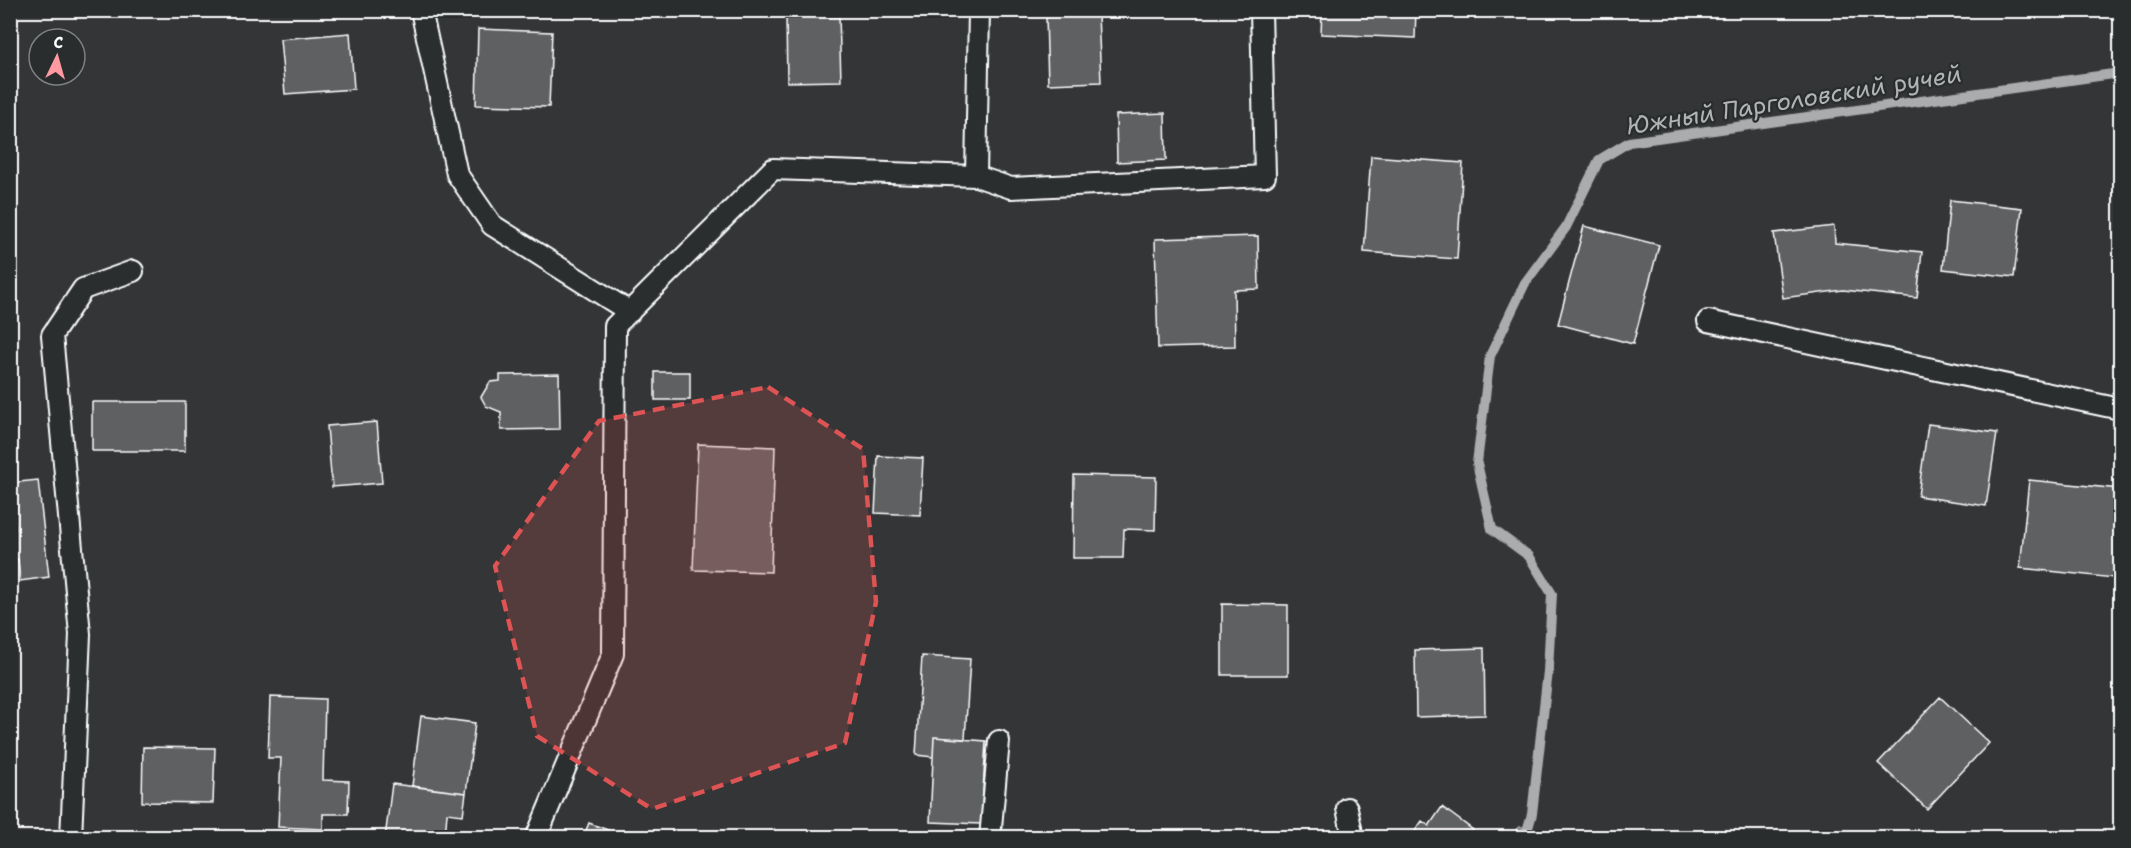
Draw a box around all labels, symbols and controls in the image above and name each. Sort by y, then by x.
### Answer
north arrow [27,27,87,87]
text: С [52,32,64,53]
water label: Южный Парголовский ручей [1624,58,1964,142]

